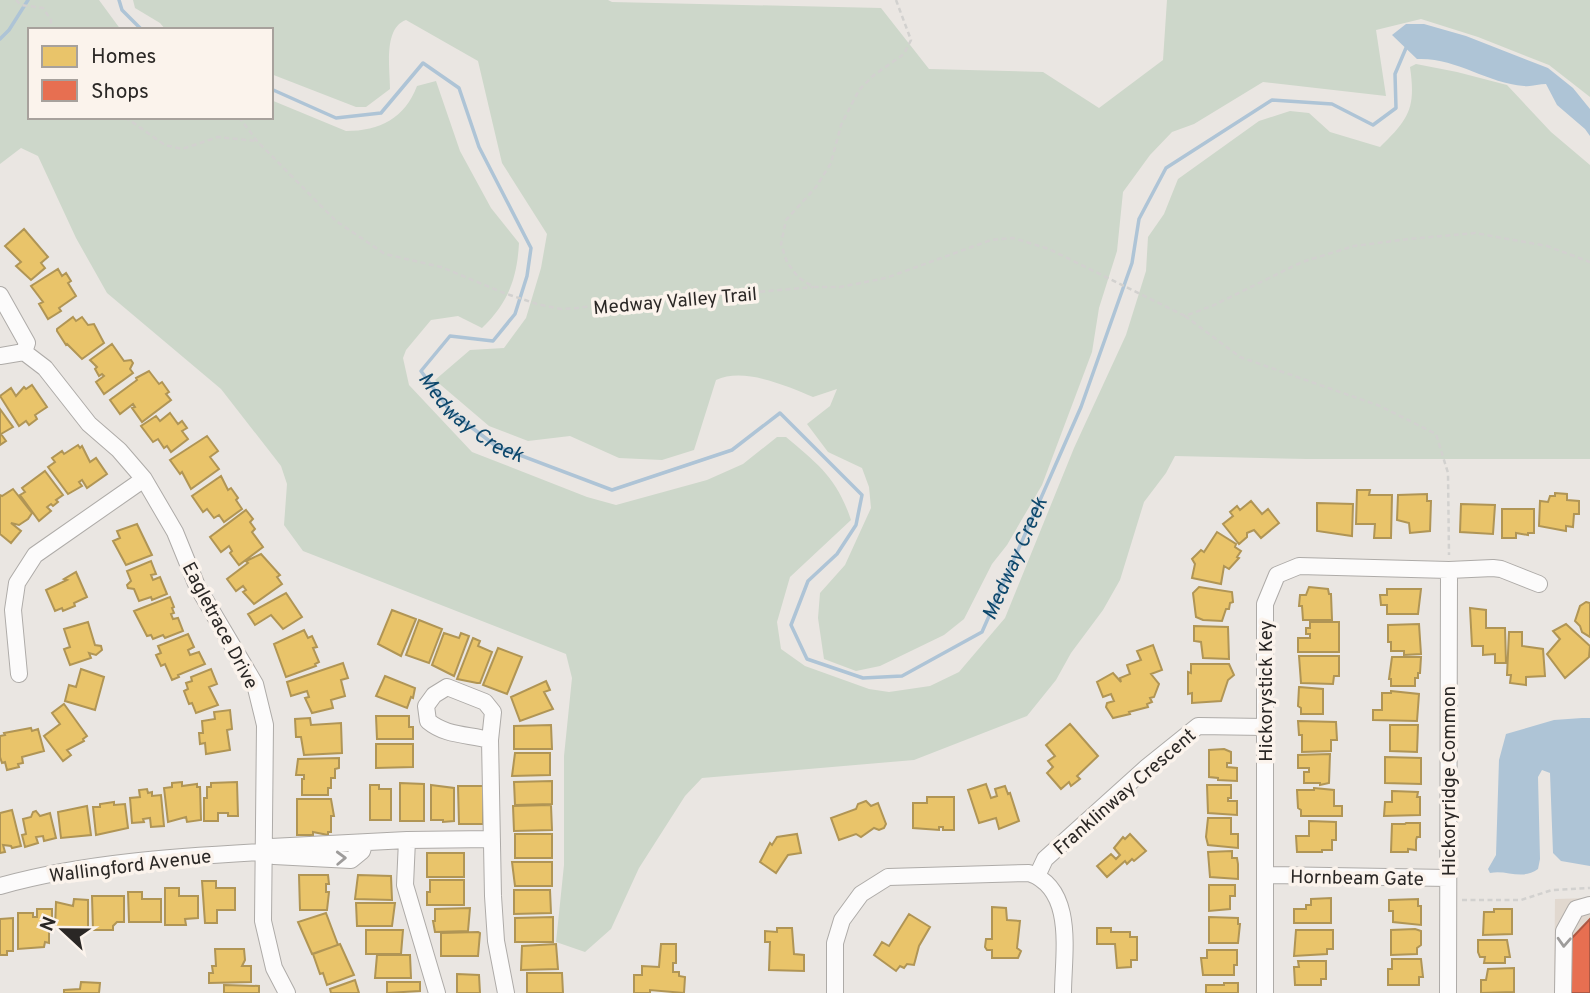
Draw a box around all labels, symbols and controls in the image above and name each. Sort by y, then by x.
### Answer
legend [28,28,273,119]
text: Homes [91,44,156,71]
text: Shops [91,79,149,106]
street label: Medway Valley Trail [592,283,758,321]
water label: Medway Creek [411,367,527,470]
water label: Medway Creek [977,493,1055,625]
street label: Eagletrace Drive [176,558,263,694]
street label: Hickorystick Key [1255,620,1279,762]
street label: Hickoryridge Common [1438,686,1462,876]
street label: Franklinway Crescent [1049,724,1202,861]
street label: Wallingford Avenue [48,845,213,889]
one-way arrow [336,851,347,866]
street label: Hornbeam Gate [1290,866,1424,892]
north arrow [28,895,98,965]
text: N [35,914,63,935]
one-way arrow [1557,937,1572,948]

